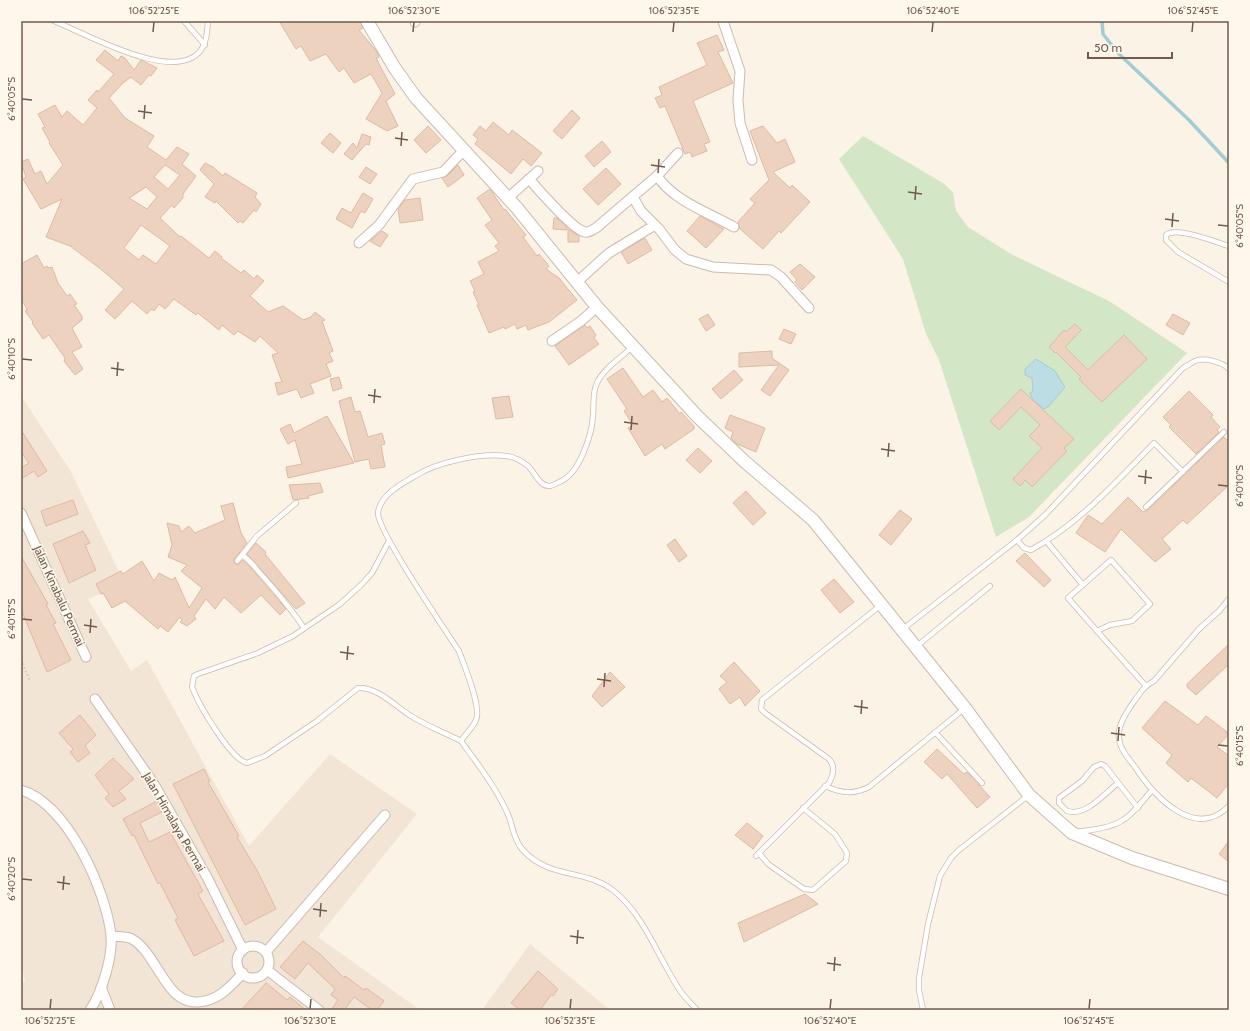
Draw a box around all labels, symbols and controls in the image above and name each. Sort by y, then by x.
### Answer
text: 106°52'25"E [129,4,180,17]
text: 106°52'30"E [388,4,441,17]
text: 106°52'35"E [649,4,700,17]
text: 106°52'40"E [907,4,960,17]
text: 106°52'45"E [1168,4,1219,17]
scale bar [1088,34,1172,60]
text: 50 m [1094,40,1122,55]
text: 6°40'05"S [5,77,18,121]
text: 6°40'05"S [1233,204,1246,248]
text: 6°40'10"S [5,338,18,380]
text: 6°40'10"S [1233,465,1246,507]
street label: Jalan Kinabalu Permai [30,542,88,648]
text: 6°40'15"S [5,599,18,639]
text: 6°40'15"S [1233,726,1246,766]
street label: Jalan Himalaya Permai [139,769,209,874]
text: 6°40'20"S [5,857,18,901]
text: 106°52'25"E [25,1014,76,1027]
text: 106°52'30"E [284,1014,337,1027]
text: 106°52'35"E [545,1014,596,1027]
text: 106°52'40"E [804,1014,857,1027]
text: 106°52'45"E [1064,1014,1115,1027]

